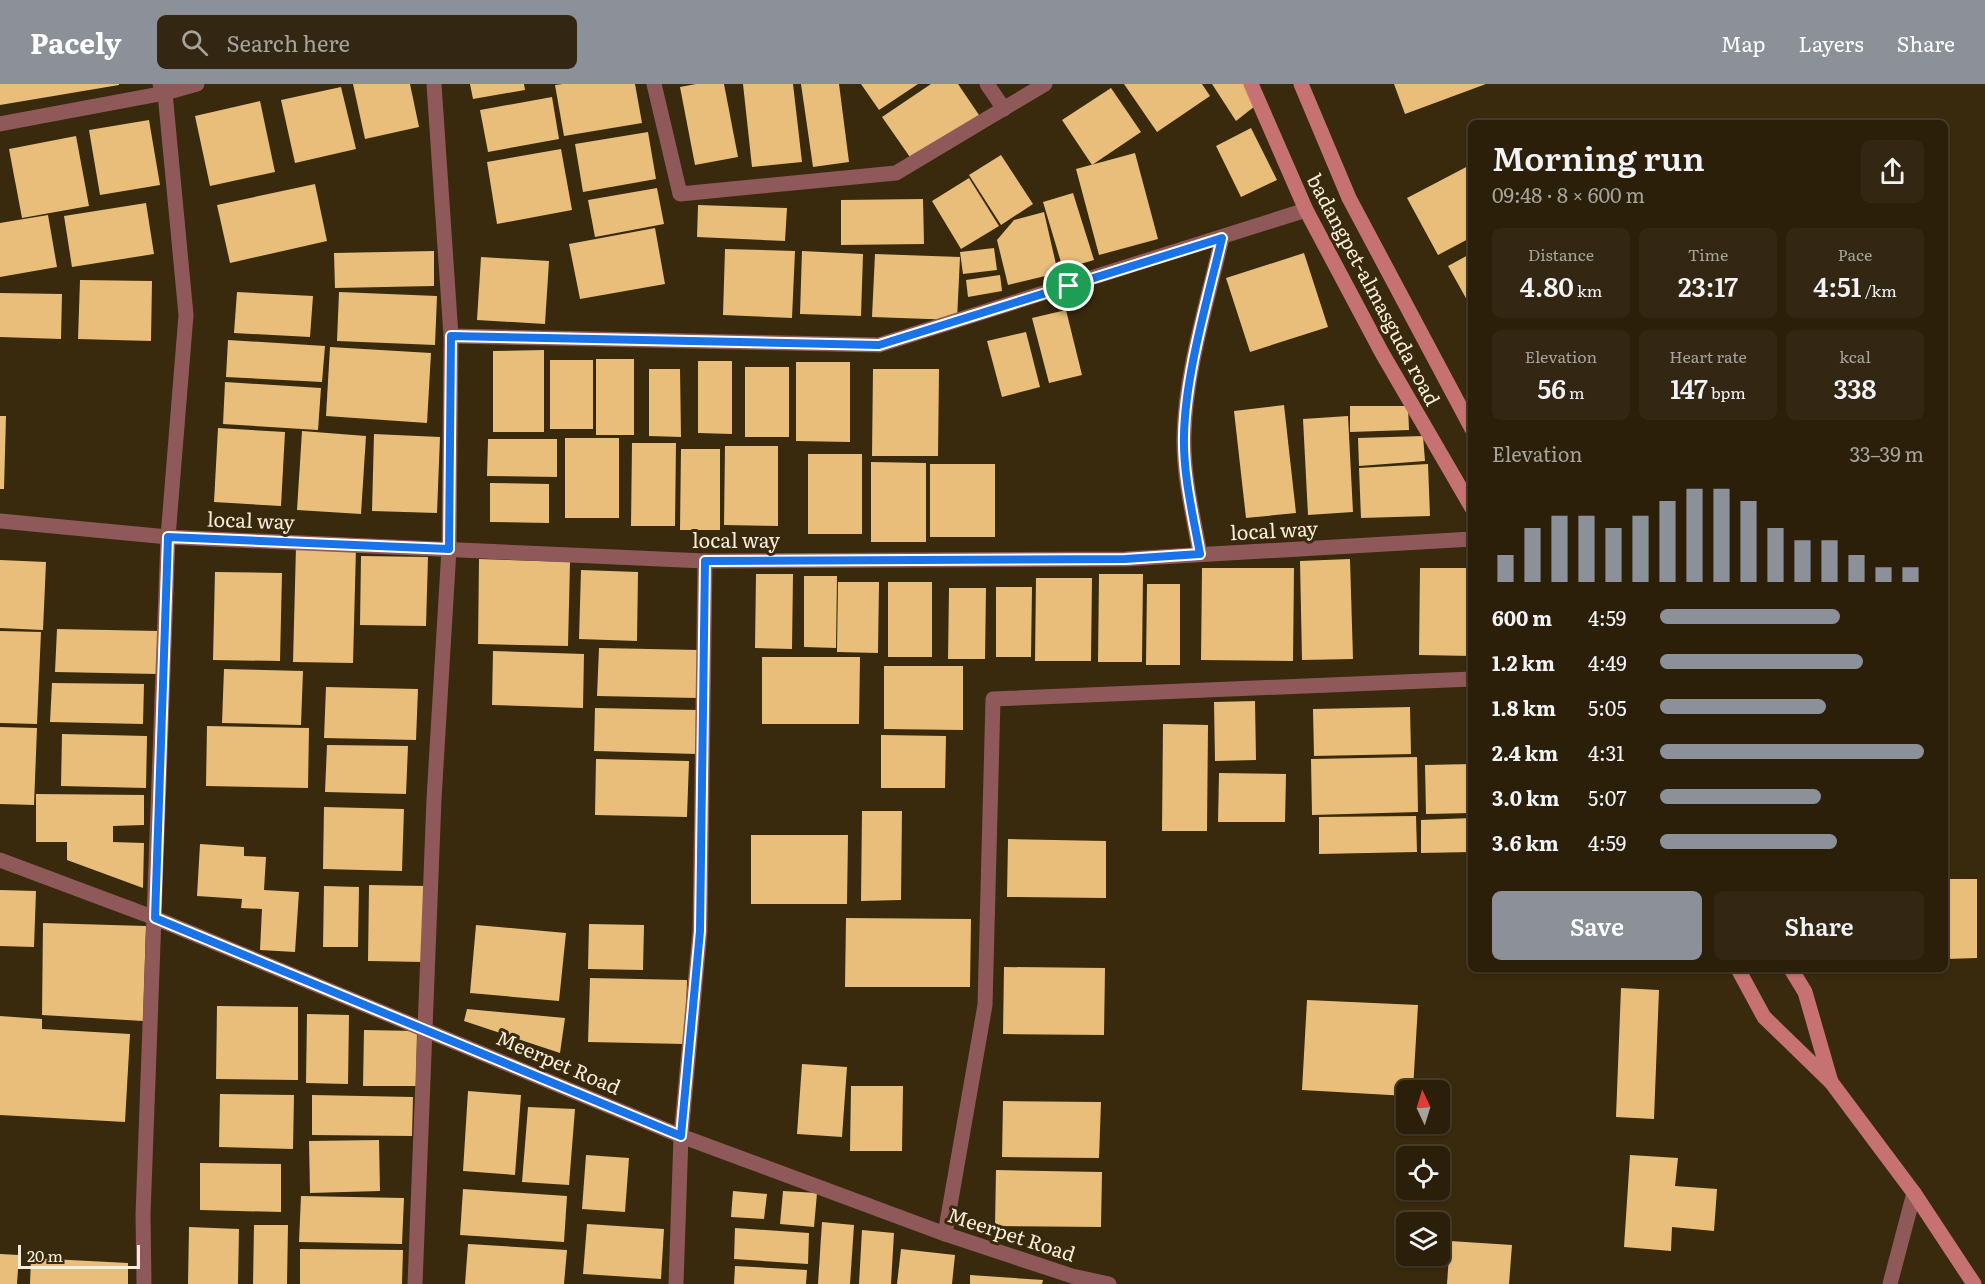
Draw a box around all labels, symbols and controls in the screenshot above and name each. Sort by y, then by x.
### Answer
search box [157,15,577,69]
text: Pacely [30,21,121,63]
icon: search [178,26,211,59]
text: Search here [226,26,350,59]
text: Map [1721,27,1766,58]
text: Layers [1799,27,1864,58]
text: Share [1897,27,1955,58]
text: Morning run [1492,132,1705,181]
button: share [1861,140,1924,203]
street label: badangpet-almasguda road [1301,168,1449,410]
text: 09:48 · 8 × 600 m [1492,179,1645,209]
text: Distance [1528,242,1594,266]
text: Time [1688,242,1728,266]
text: Pace [1838,242,1872,266]
pin [1043,260,1094,311]
text: 4.80 [1520,266,1574,305]
text: 23:17 [1678,266,1738,305]
text: 4:51 [1813,266,1861,305]
icon: arrive [1052,269,1085,302]
text: km [1574,278,1602,302]
text: /km [1861,278,1897,302]
text: Elevation [1525,344,1597,368]
text: Heart rate [1669,344,1747,368]
text: kcal [1839,344,1871,368]
text: 56 [1537,368,1566,407]
text: 147 [1670,368,1708,407]
text: 338 [1834,368,1876,407]
text: m [1566,380,1585,404]
text: bpm [1708,380,1746,404]
text: Elevation [1492,438,1582,468]
text: 33–39 m [1849,438,1924,468]
street label: local way [207,502,296,536]
street label: local way [1229,512,1319,546]
street label: local way [692,524,780,554]
text: 600 m [1492,602,1552,632]
text: 4:59 [1588,602,1626,632]
text: 1.2 km [1492,647,1555,677]
text: 4:49 [1588,647,1627,677]
text: 1.8 km [1492,692,1556,722]
text: 5:05 [1588,692,1627,722]
text: 2.4 km [1492,737,1558,767]
text: 4:31 [1588,737,1624,767]
text: 3.0 km [1492,782,1559,812]
text: 5:07 [1588,782,1627,812]
text: 3.6 km [1492,827,1559,857]
text: 4:59 [1588,827,1626,857]
button: Save [1492,891,1702,960]
button: Share [1714,891,1924,960]
street label: Meerpet Road [492,1021,626,1101]
north arrow [1396,1080,1450,1134]
map controls [1396,1080,1450,1266]
button: locate [1396,1146,1450,1200]
street label: Meerpet Road [944,1198,1080,1268]
button: layers [1396,1212,1450,1266]
scale bar [18,1242,140,1270]
text: 20 m [27,1243,63,1267]

